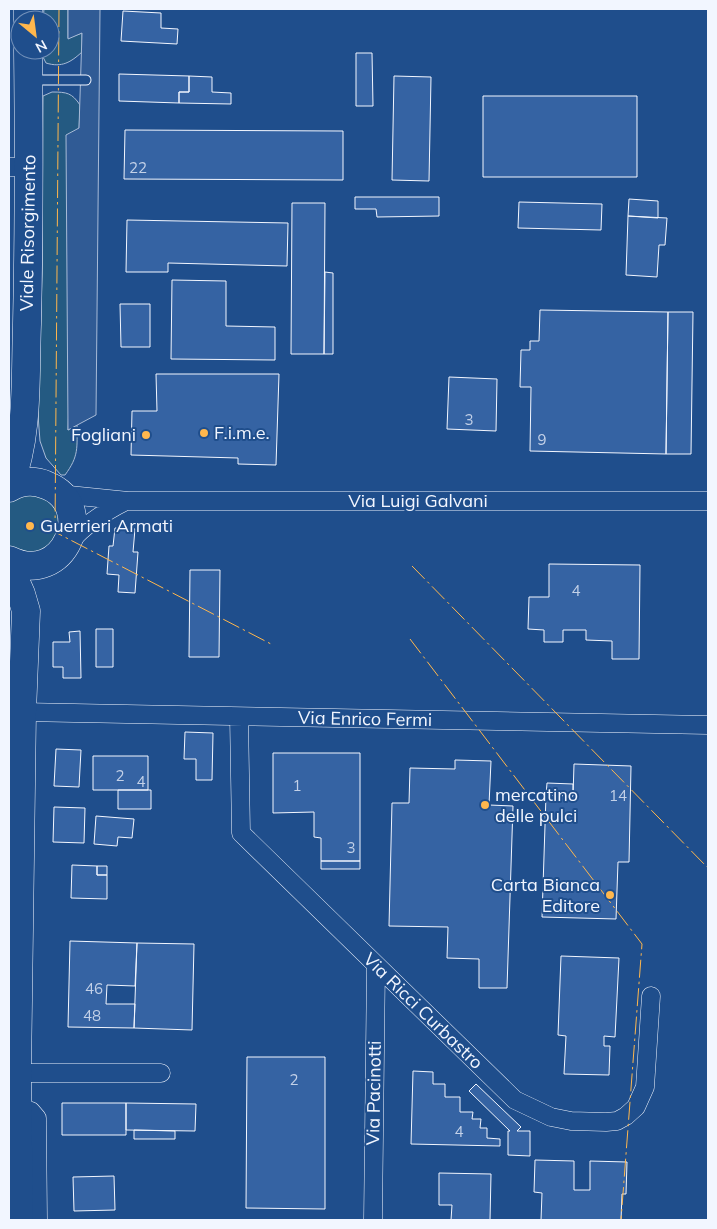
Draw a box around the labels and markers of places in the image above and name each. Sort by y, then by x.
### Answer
place label: F.i.m.e. [214,421,270,444]
place label: Fogliani [71,423,136,446]
marker: F.i.m.e. [198,427,210,439]
marker: Fogliani [140,429,152,441]
place label: Guerrieri Armati [40,514,173,537]
marker: Guerrieri Armati [24,520,36,532]
place label: mercatino delle pulci [495,783,578,827]
marker: mercatino delle pulci [479,799,491,811]
place label: Carta Bianca Editore [491,873,600,917]
marker: Carta Bianca Editore [604,889,616,901]

